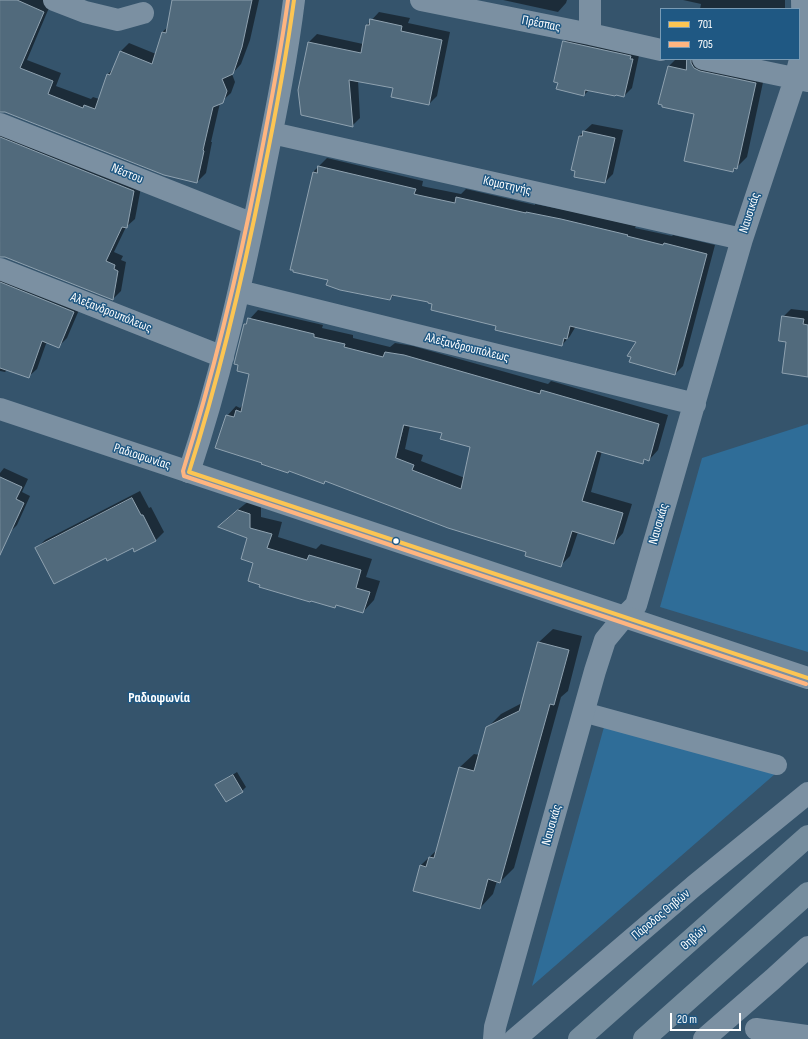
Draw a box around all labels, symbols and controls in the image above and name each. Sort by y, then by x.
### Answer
legend [660,8,800,60]
street label: Πρέσπας [520,13,562,35]
text: 701 [698,17,712,32]
text: 705 [698,37,713,52]
street label: Νέστου [109,161,145,187]
street label: Κομοτηνής [481,173,533,199]
street label: Ναυσικάς [736,191,764,235]
street label: Αλεξανδρουπόλεως [68,290,154,336]
street label: Αλεξανδρουπόλεως [423,330,511,366]
street label: Ραδιοφωνίας [112,440,172,474]
street label: Ναυσικάς [646,502,672,546]
unlabelled marker [391,536,401,546]
district label: Ραδιοφωνία [128,690,190,706]
street label: Ναυσικάς [539,803,565,847]
street label: Πάροδος Θηβών [629,886,693,944]
street label: Θηβών [677,922,711,954]
scale bar [672,1005,743,1031]
text: 20 m [677,1012,697,1027]

